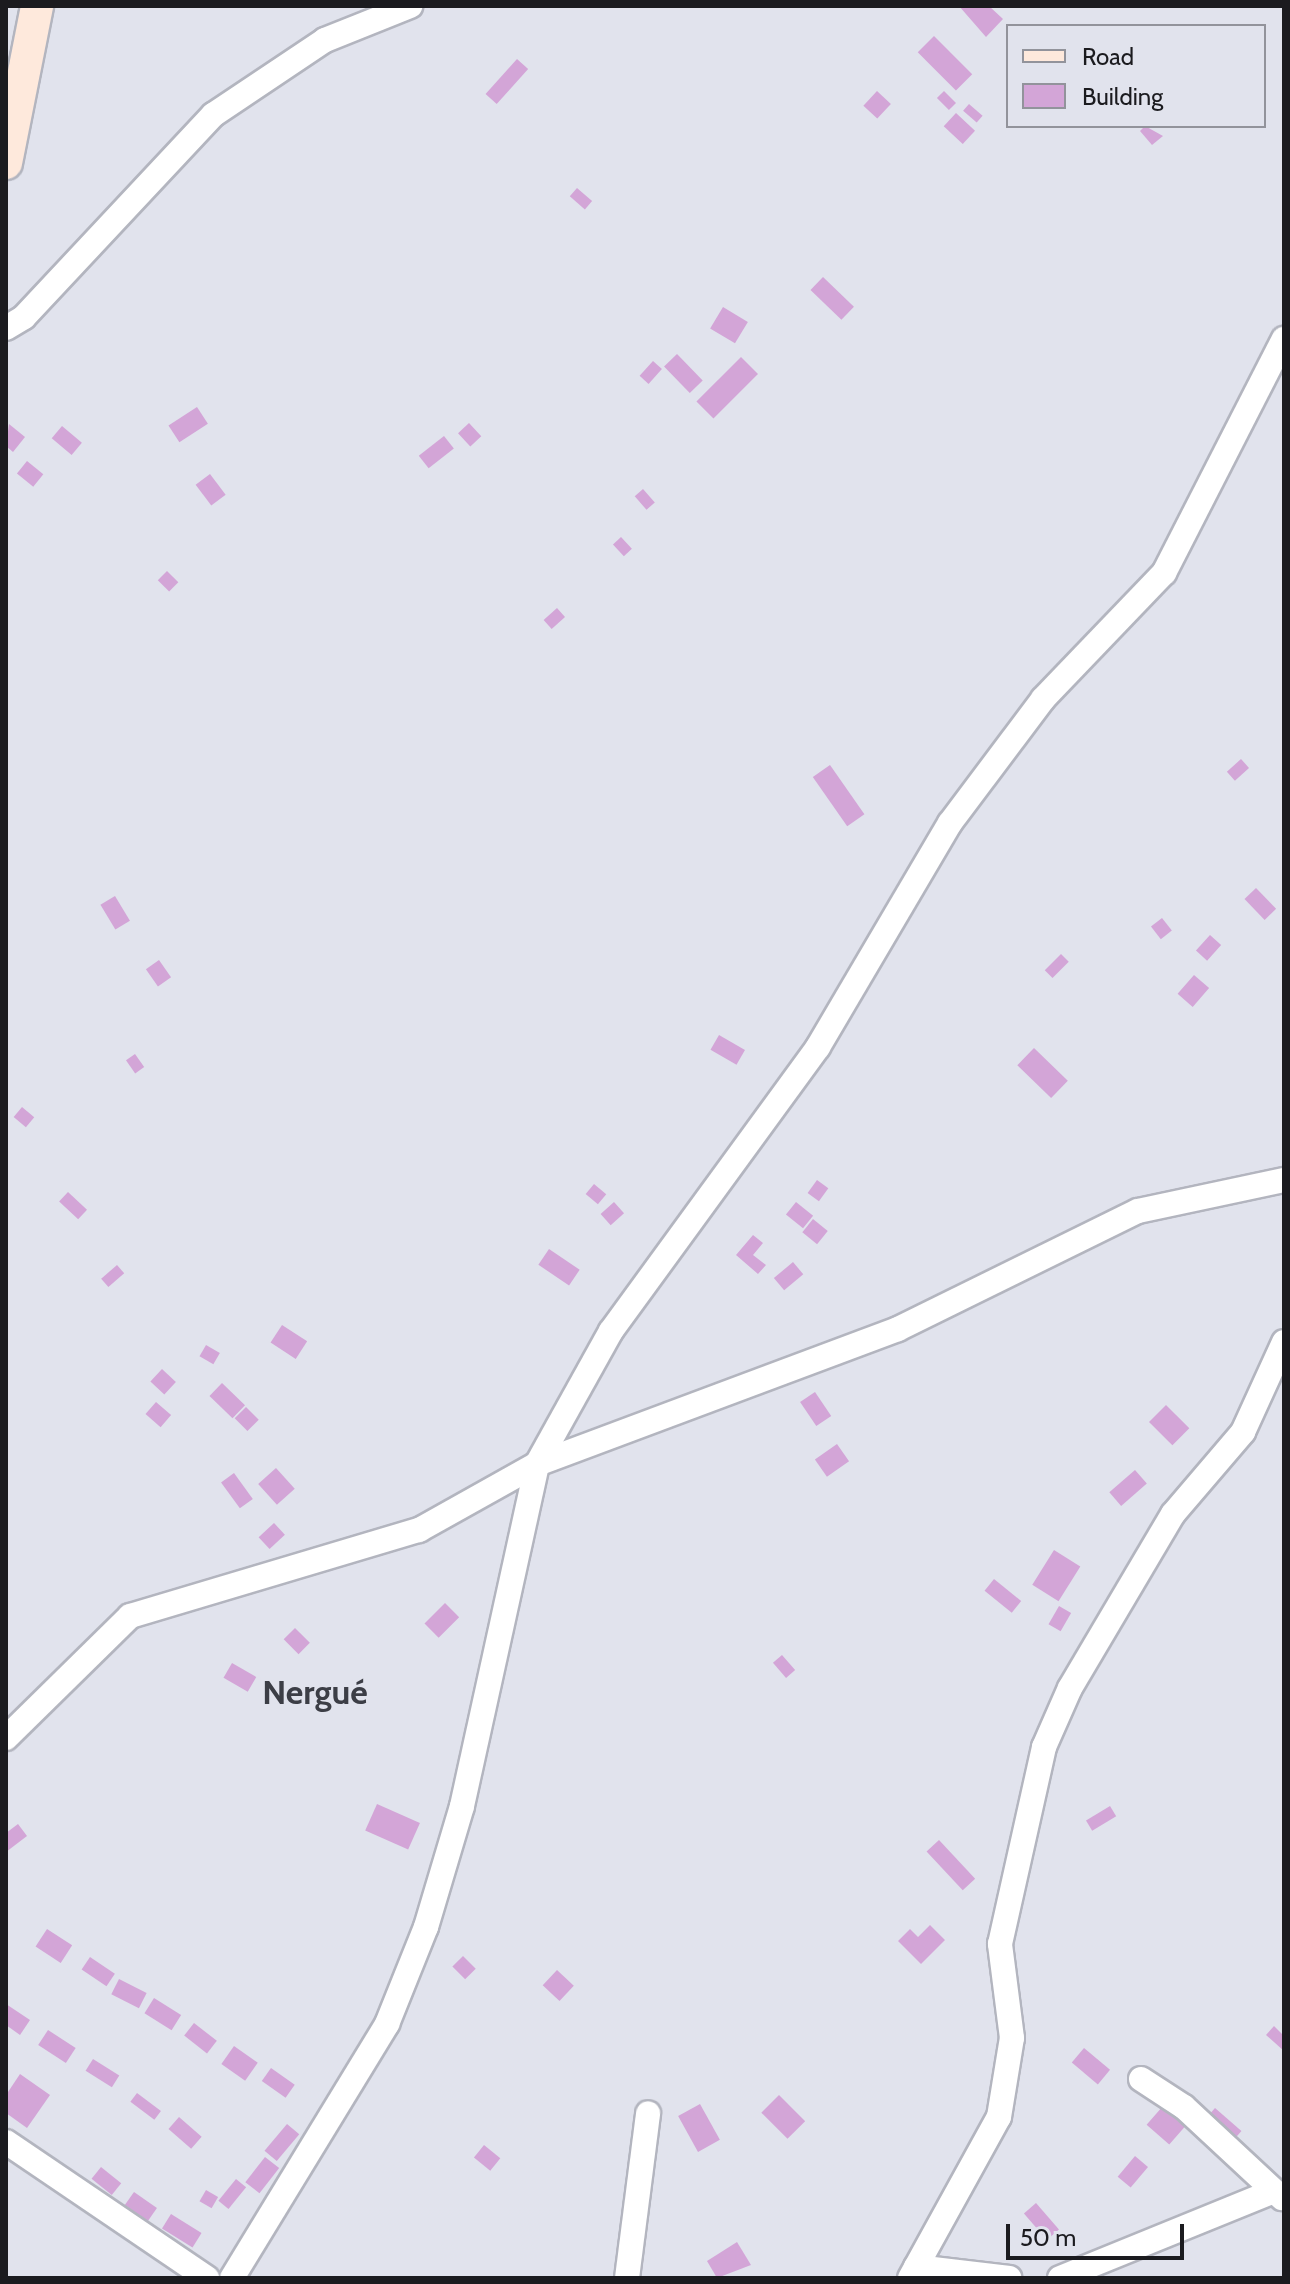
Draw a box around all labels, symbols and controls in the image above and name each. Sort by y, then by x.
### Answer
legend [1006,24,1266,128]
text: Road [1082,42,1134,71]
text: Building [1082,82,1163,111]
district label: Nergué [262,1673,368,1713]
scale bar [1010,2208,1188,2258]
text: 50 m [1020,2223,1076,2252]

